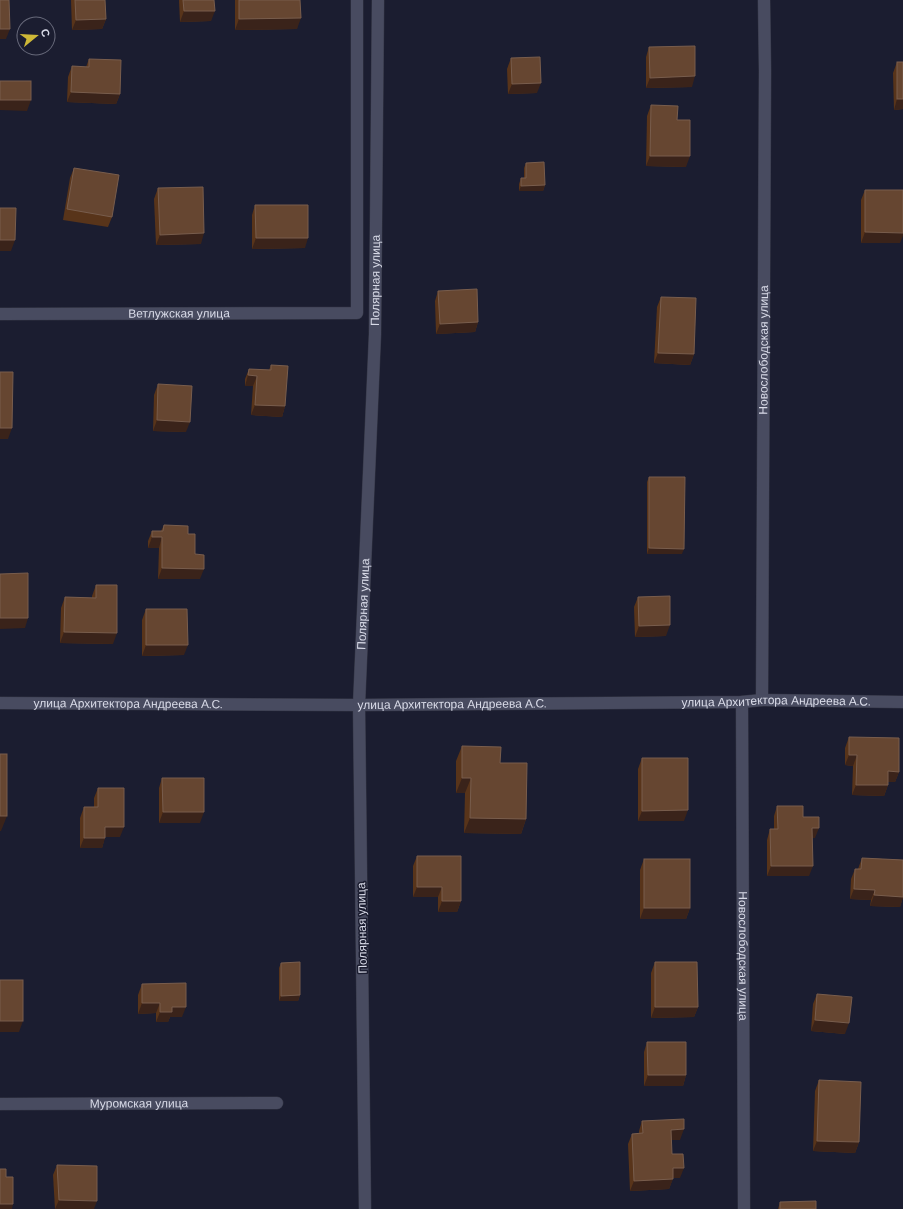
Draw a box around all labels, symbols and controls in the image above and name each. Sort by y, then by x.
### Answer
north arrow [16,16,56,56]
text: С [38,27,53,39]
street label: Полярная улица [367,234,384,326]
street label: Новослободская улица [755,285,772,415]
street label: Ветлужская улица [128,305,230,322]
street label: Полярная улица [353,558,373,650]
street label: улица Архитектора Андреева А.С. [681,692,870,710]
street label: улица Архитектора Андреева А.С. [33,695,223,712]
street label: улица Архитектора Андреева А.С. [357,696,547,713]
street label: Полярная улица [353,882,371,974]
street label: Новослободская улица [735,891,751,1021]
street label: Муромская улица [90,1095,189,1112]

